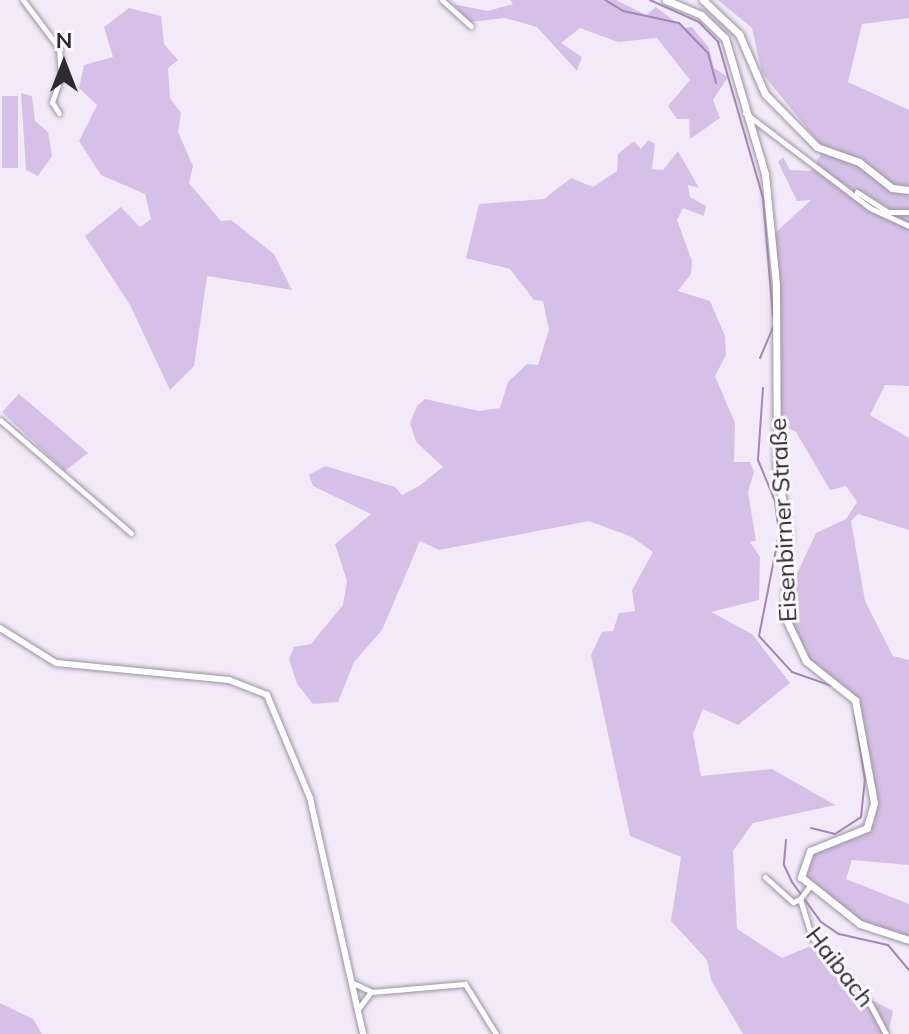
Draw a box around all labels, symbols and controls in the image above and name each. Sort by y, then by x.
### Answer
north arrow [24,24,104,104]
text: N [56,26,72,54]
street label: Eisenbirner Straße [763,417,803,623]
street label: Haibach [800,921,880,1013]

